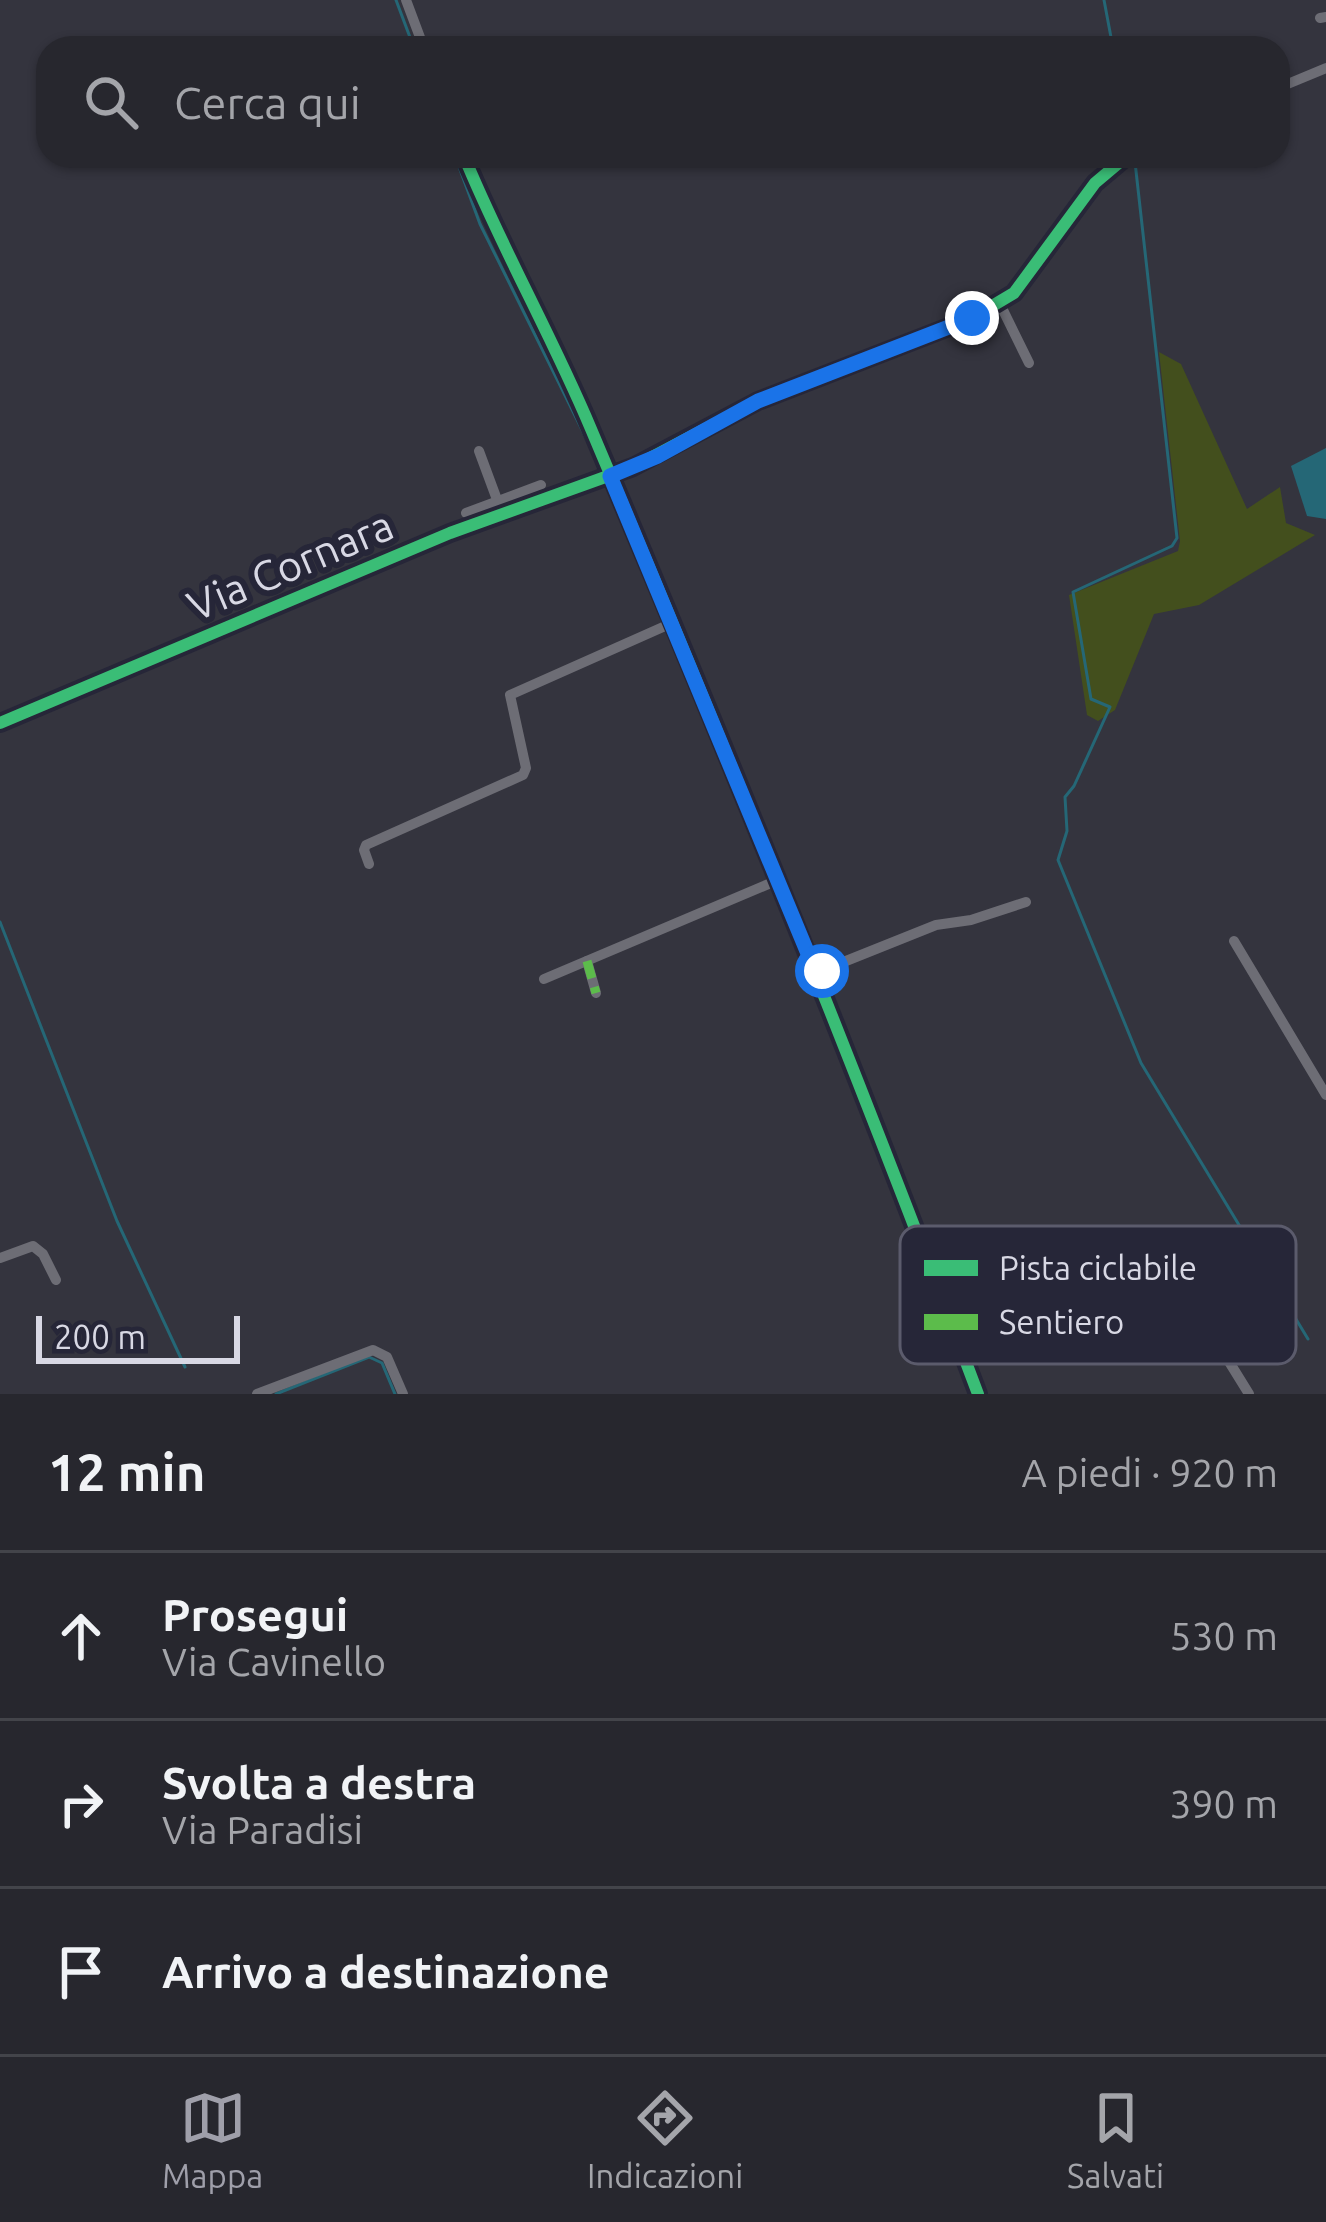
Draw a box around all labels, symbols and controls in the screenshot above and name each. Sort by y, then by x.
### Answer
search box [36,36,1290,168]
icon: search [78,69,144,135]
text: Cerca qui [174,77,361,128]
route end [945,291,999,345]
street label: Via Cornara [180,501,400,629]
route start [795,944,849,998]
legend [900,1226,1296,1364]
text: Pista ciclabile [999,1249,1197,1286]
text: Sentiero [999,1303,1124,1340]
scale bar [36,1310,240,1363]
text: 200 m [54,1318,146,1355]
text: 12 min [48,1443,206,1501]
text: A piedi · 920 m [1022,1451,1278,1494]
text: Prosegui [162,1589,348,1640]
icon: ahead [48,1603,114,1669]
text: 530 m [1169,1614,1278,1657]
text: Via Cavinello [162,1640,386,1683]
text: Svolta a destra [162,1757,476,1808]
icon: right [48,1771,114,1837]
text: 390 m [1169,1782,1278,1825]
text: Via Paradisi [162,1808,363,1851]
icon: arrive [48,1939,114,2005]
text: Arrivo a destinazione [162,1946,610,1997]
tab: Mappa [162,2085,263,2194]
tab: Indicazioni [587,2085,743,2194]
tab: Salvati [1067,2085,1164,2194]

